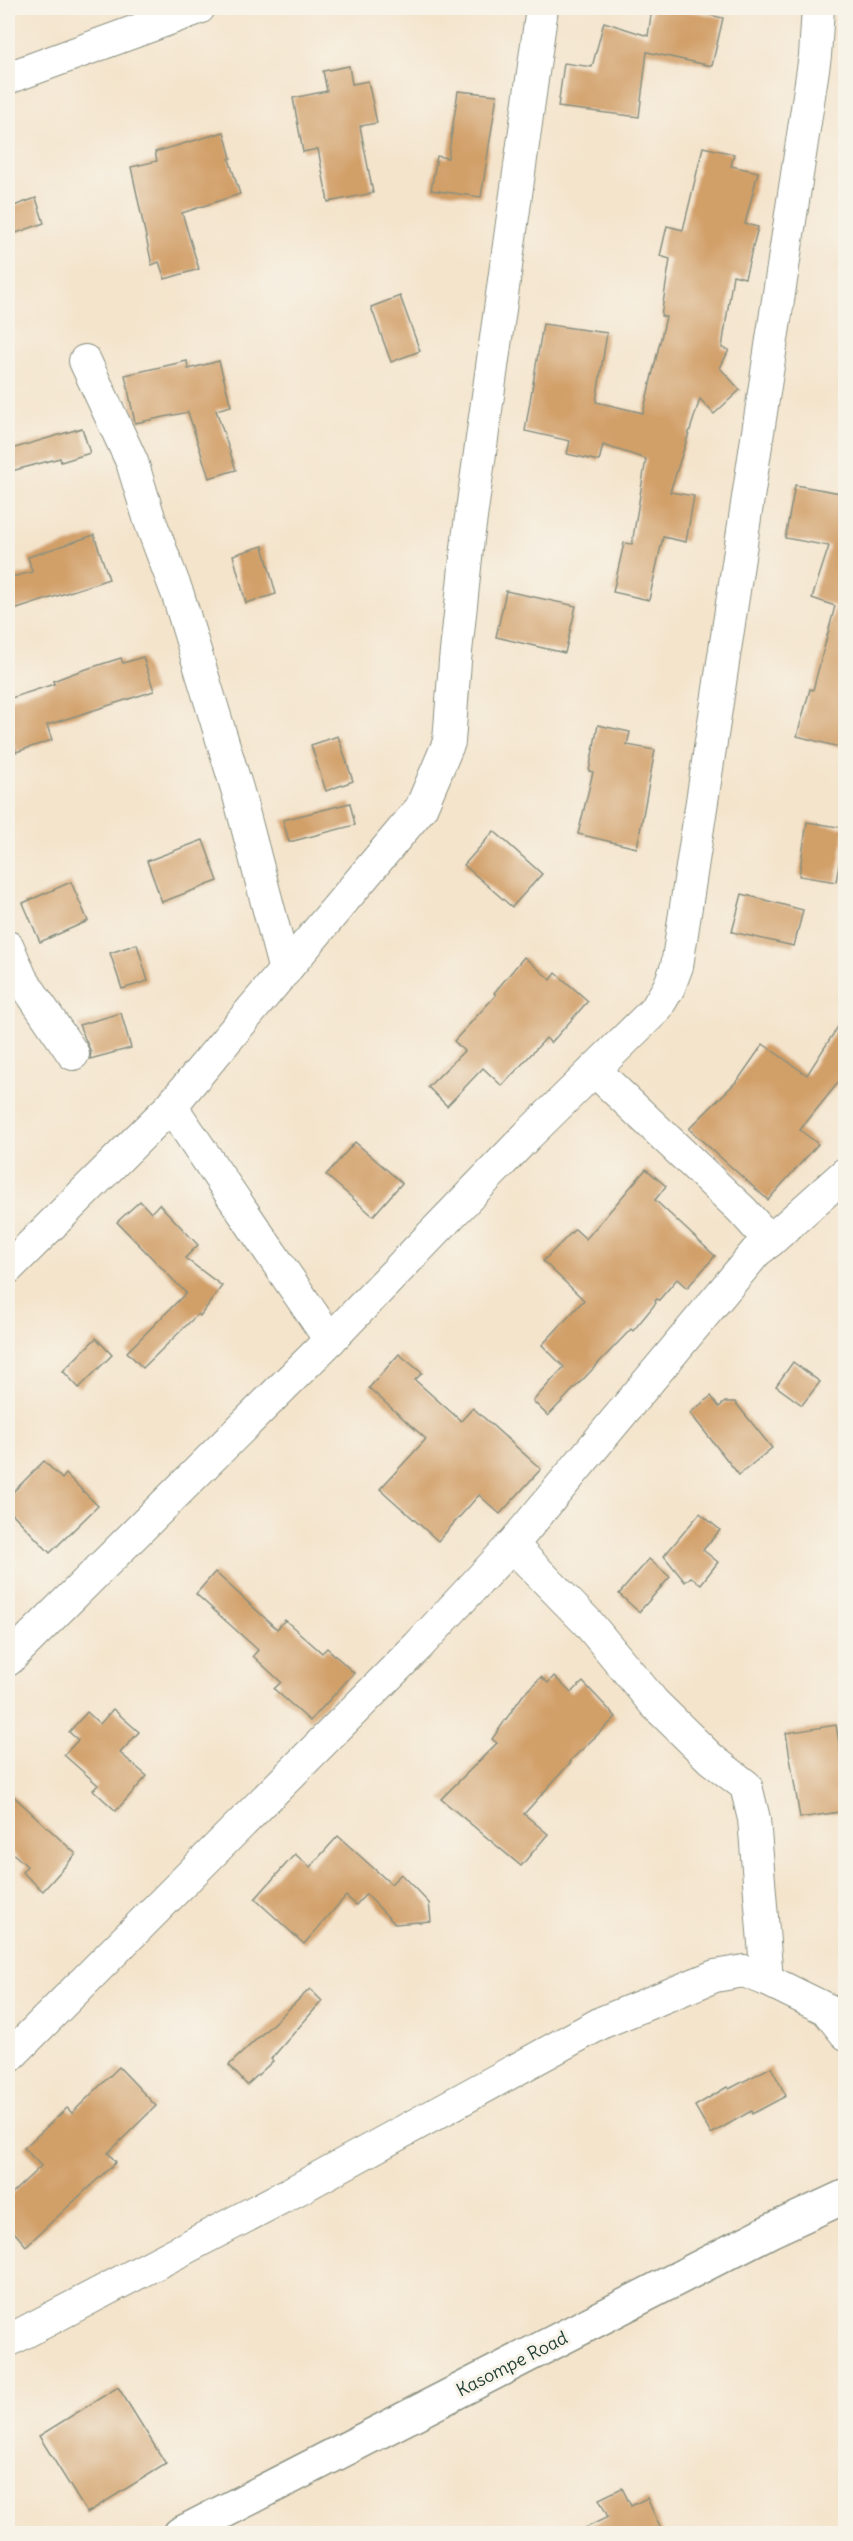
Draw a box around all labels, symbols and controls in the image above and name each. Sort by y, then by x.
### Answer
street label: Kasompe Road [452,2325,572,2401]

